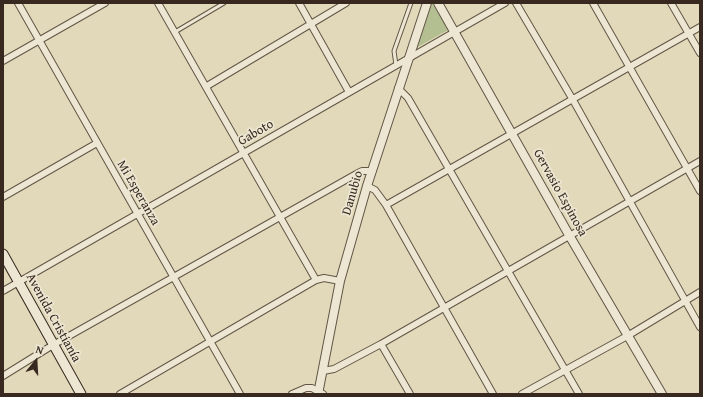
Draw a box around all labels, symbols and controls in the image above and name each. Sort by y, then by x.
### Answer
street label: Gaboto [235,117,277,149]
street label: Gervasio Espinosa [530,147,590,239]
street label: Mi Esperanza [113,158,163,228]
street label: Danubio [339,169,367,217]
street label: Avenida Cristianía [22,271,84,365]
north arrow [16,341,56,381]
text: N [34,341,46,358]

